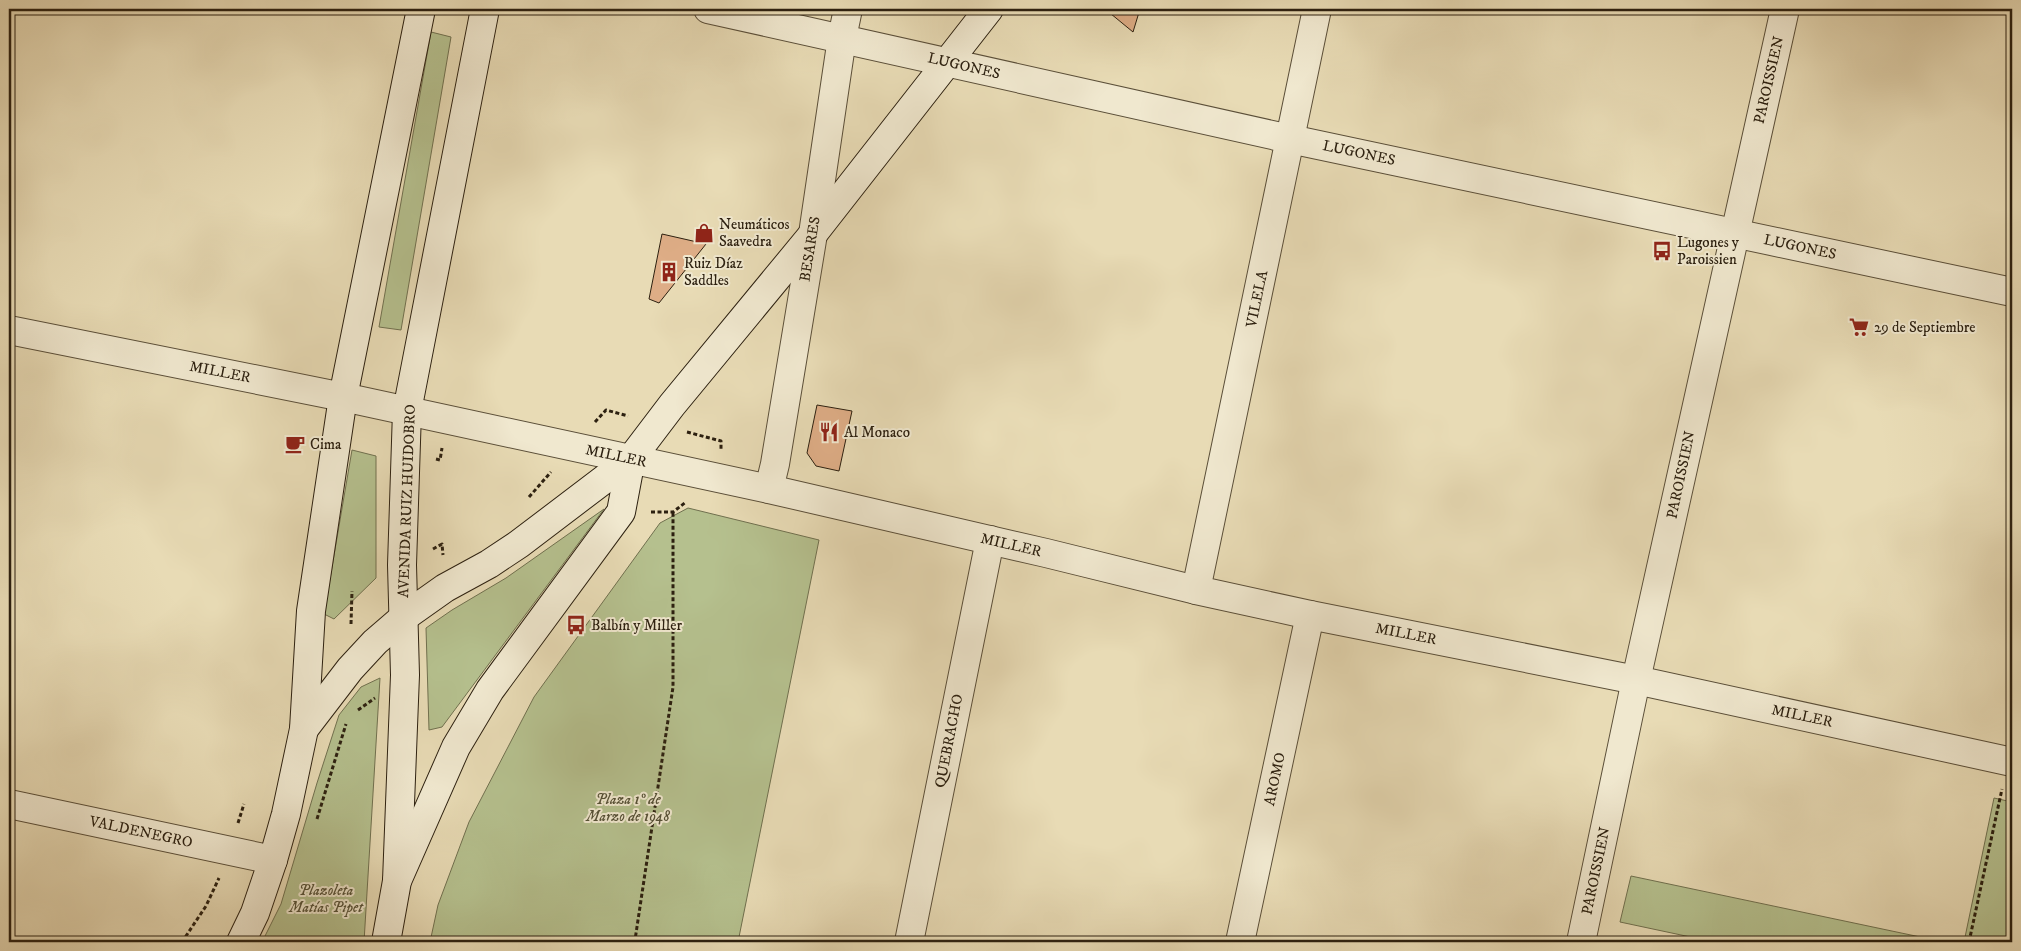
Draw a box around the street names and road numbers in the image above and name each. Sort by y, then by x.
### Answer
street label: PAROISSIEN [1750,34,1788,126]
street label: LUGONES [926,48,1002,84]
street label: LUGONES [1321,136,1397,170]
street label: BESARES [795,215,825,283]
street label: LUGONES [1762,230,1838,264]
street label: VILELA [1241,268,1272,330]
street label: MILLER [188,357,252,387]
street label: AVENIDA RUIZ HUIDOBRO [394,404,420,598]
street label: PAROISSIEN [1662,429,1700,521]
street label: MILLER [584,440,648,472]
street label: MILLER [979,529,1043,561]
street label: MILLER [1374,619,1438,649]
street label: QUEBRACHO [931,693,967,789]
street label: MILLER [1770,700,1834,732]
street label: AROMO [1260,751,1290,807]
street label: VALDENEGRO [87,812,194,852]
street label: PAROISSIEN [1577,825,1615,917]

